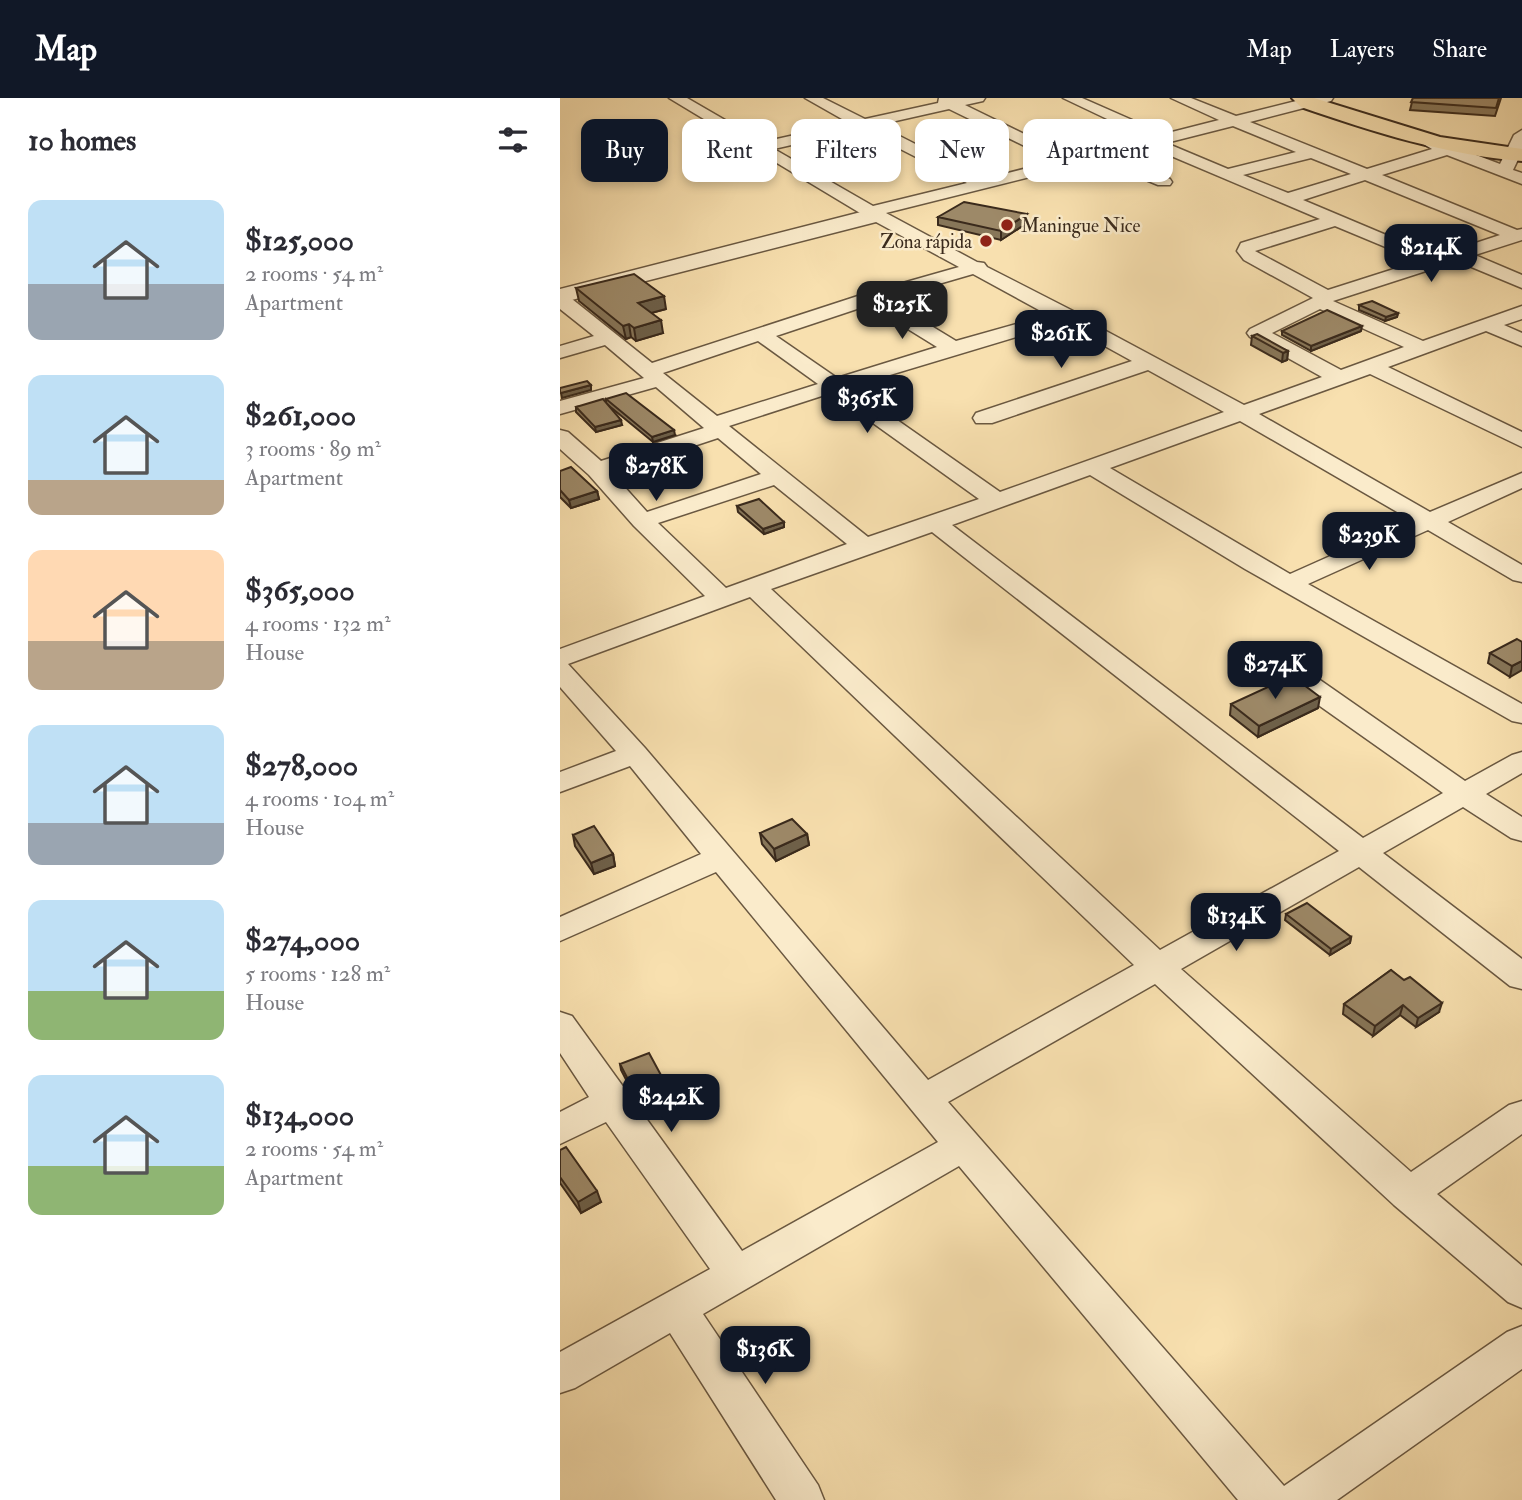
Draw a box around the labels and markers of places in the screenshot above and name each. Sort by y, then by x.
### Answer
place label: Maningue Nice [1021,214,1141,238]
marker: Maningue Nice [999,217,1015,233]
pin: $214K [1382,225,1480,284]
place label: Zona rápida [880,230,972,255]
marker: Zona rápida [978,233,994,249]
pin: $125K [853,282,951,341]
pin: $261K [1012,310,1110,370]
pin: $365K [818,376,916,435]
pin: $278K [607,444,705,503]
pin: $239K [1320,512,1418,572]
pin: $274K [1226,642,1324,701]
pin: $134K [1187,894,1285,953]
pin: $242K [622,1074,720,1134]
pin: $136K [716,1326,814,1386]

